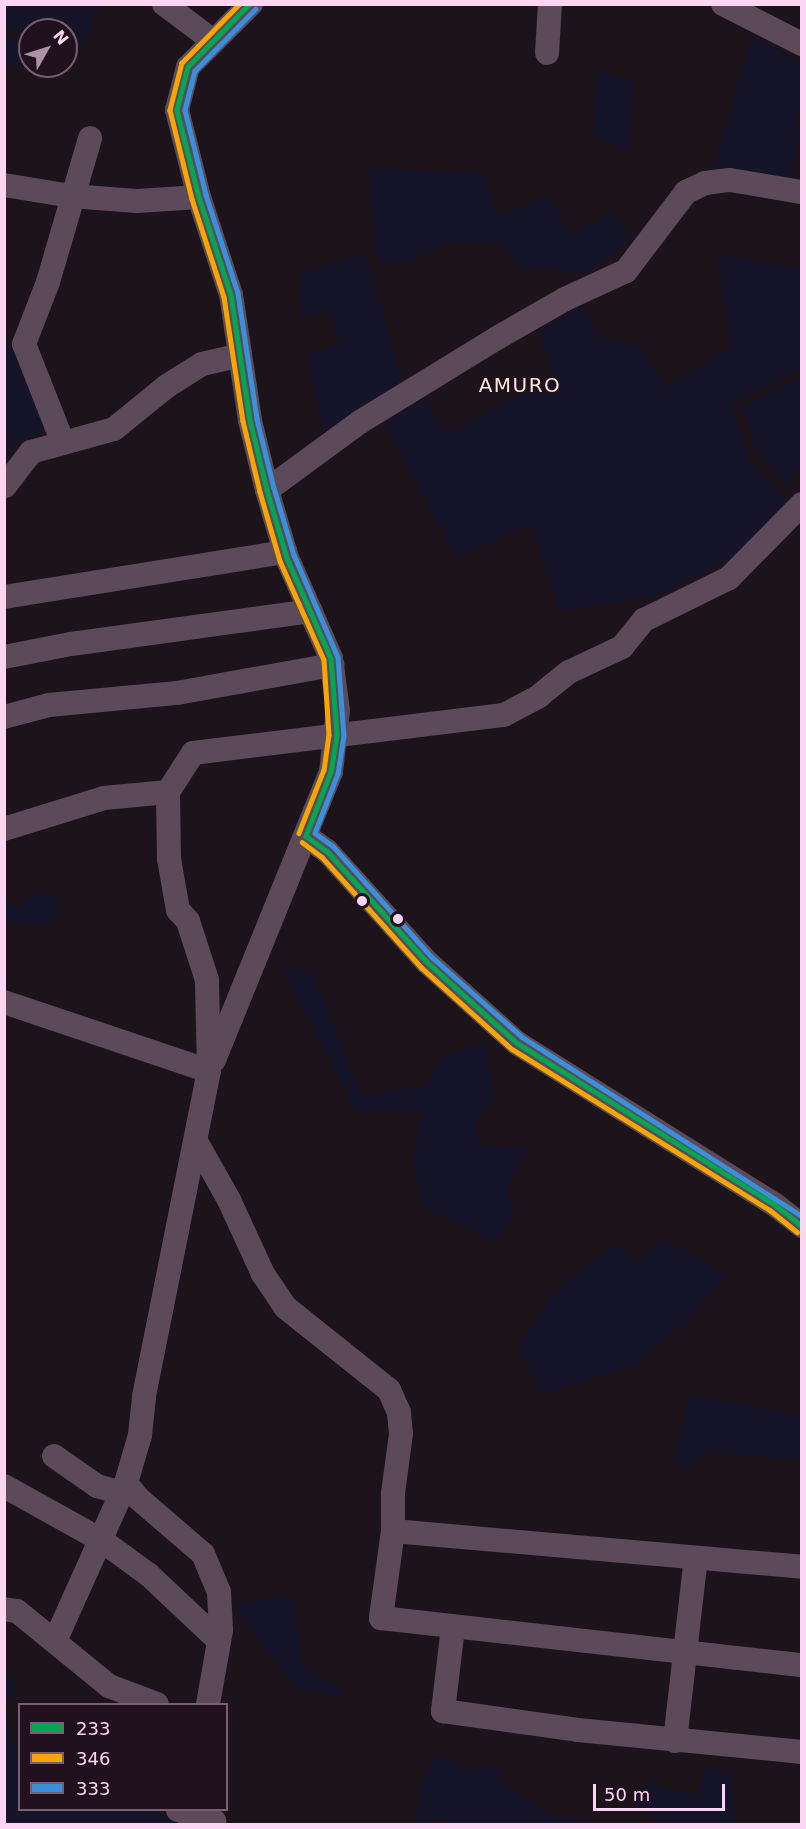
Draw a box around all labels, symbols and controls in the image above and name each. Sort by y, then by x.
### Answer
north arrow [18,18,78,78]
text: N [49,26,72,49]
district label: AMURO [479,373,561,397]
unlabelled marker [356,895,368,907]
unlabelled marker [392,913,404,925]
legend [18,1703,228,1811]
text: 233 [76,1718,110,1739]
text: 346 [76,1748,110,1769]
scale bar [596,1772,728,1810]
text: 333 [76,1778,110,1799]
text: 50 m [604,1784,650,1805]

